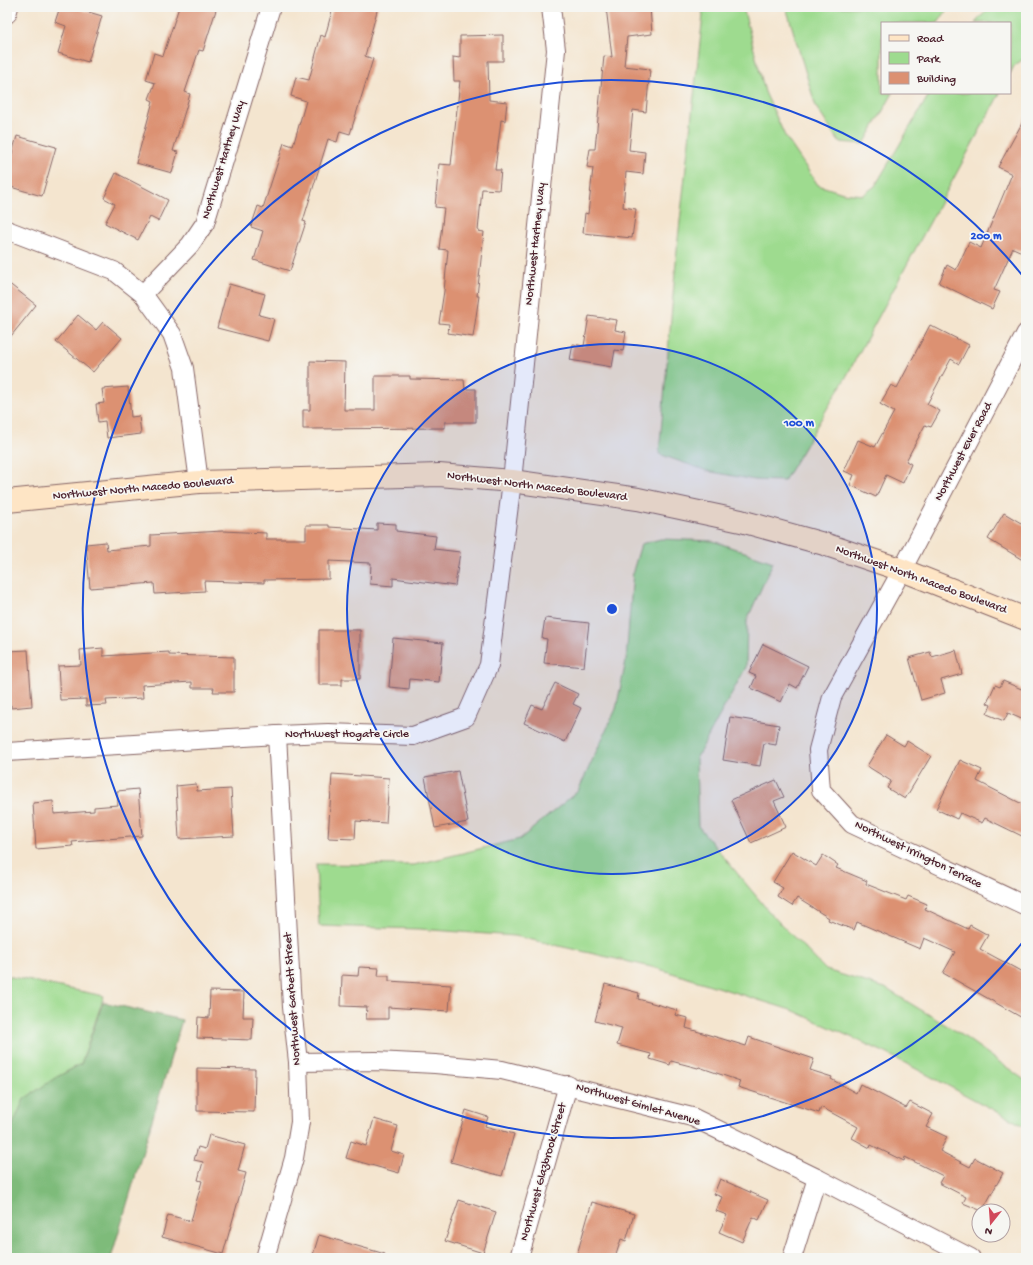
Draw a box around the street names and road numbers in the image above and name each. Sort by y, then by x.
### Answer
street label: Northwest Hartney Way [199,99,249,221]
street label: Northwest Hartney Way [523,182,549,306]
street label: Northwest Ever Road [932,399,996,504]
street label: Northwest North Macedo Boulevard [446,469,629,505]
street label: Northwest North Macedo Boulevard [52,474,235,504]
street label: Northwest North Macedo Boulevard [833,542,1009,618]
street label: Northwest Hogate Circle [285,728,410,742]
street label: Northwest Irrington Terrace [852,818,985,892]
street label: Northwest Garbett Street [281,931,305,1066]
street label: Northwest Gimlet Avenue [574,1081,703,1130]
street label: Northwest Glazbrook Street [518,1100,571,1243]

